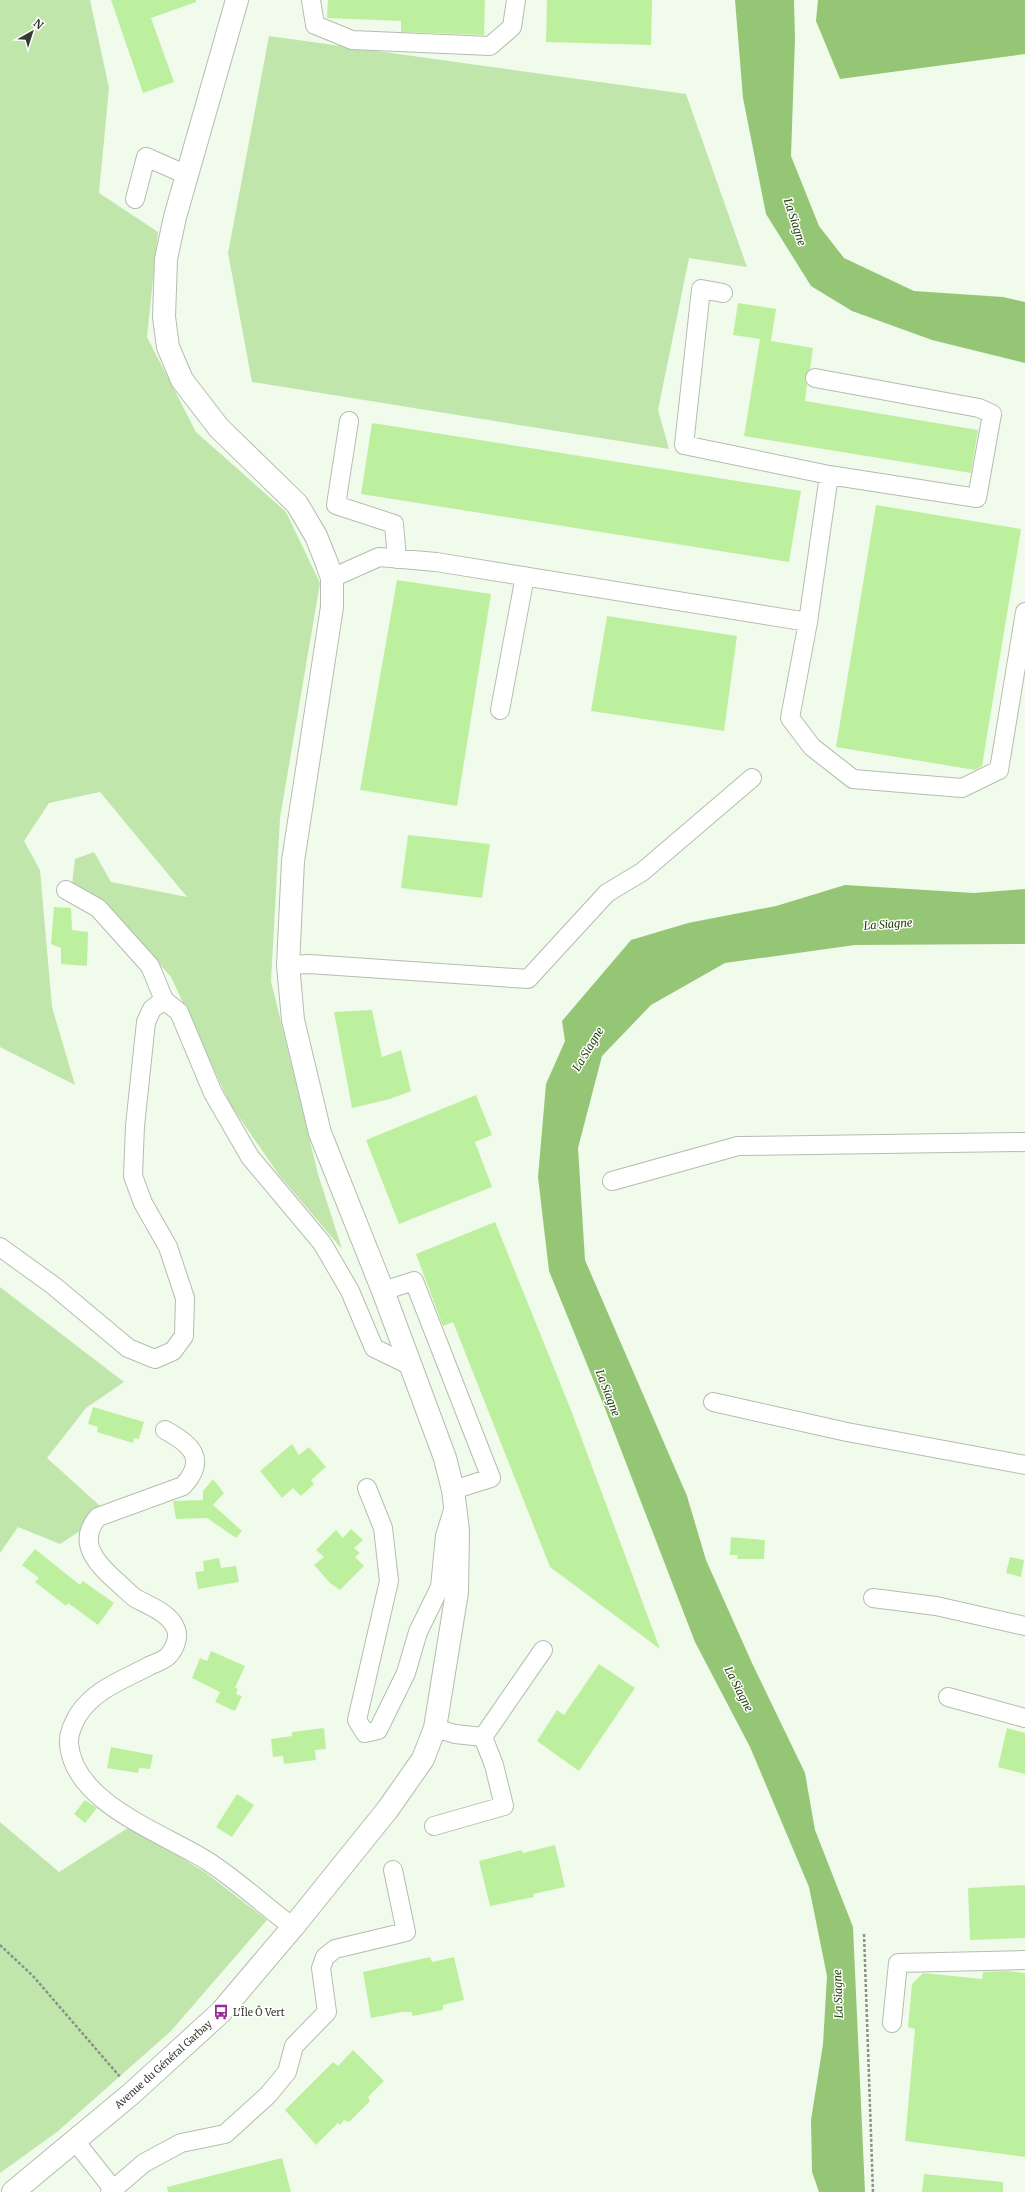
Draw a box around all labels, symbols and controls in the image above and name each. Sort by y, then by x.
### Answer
north arrow [12,12,52,52]
text: N [31,16,46,33]
water label: La Siagne [781,197,809,248]
water label: La Siagne [863,915,913,933]
water label: La Siagne [569,1024,607,1074]
water label: La Siagne [593,1368,623,1419]
water label: La Siagne [722,1664,757,1714]
water label: La Siagne [830,1969,846,2019]
bus stop icon: L'Île Ô Vert [212,2003,230,2021]
place label: L'Île Ô Vert [233,2005,285,2019]
street label: Avenue du Général Garbay [111,2017,215,2112]

